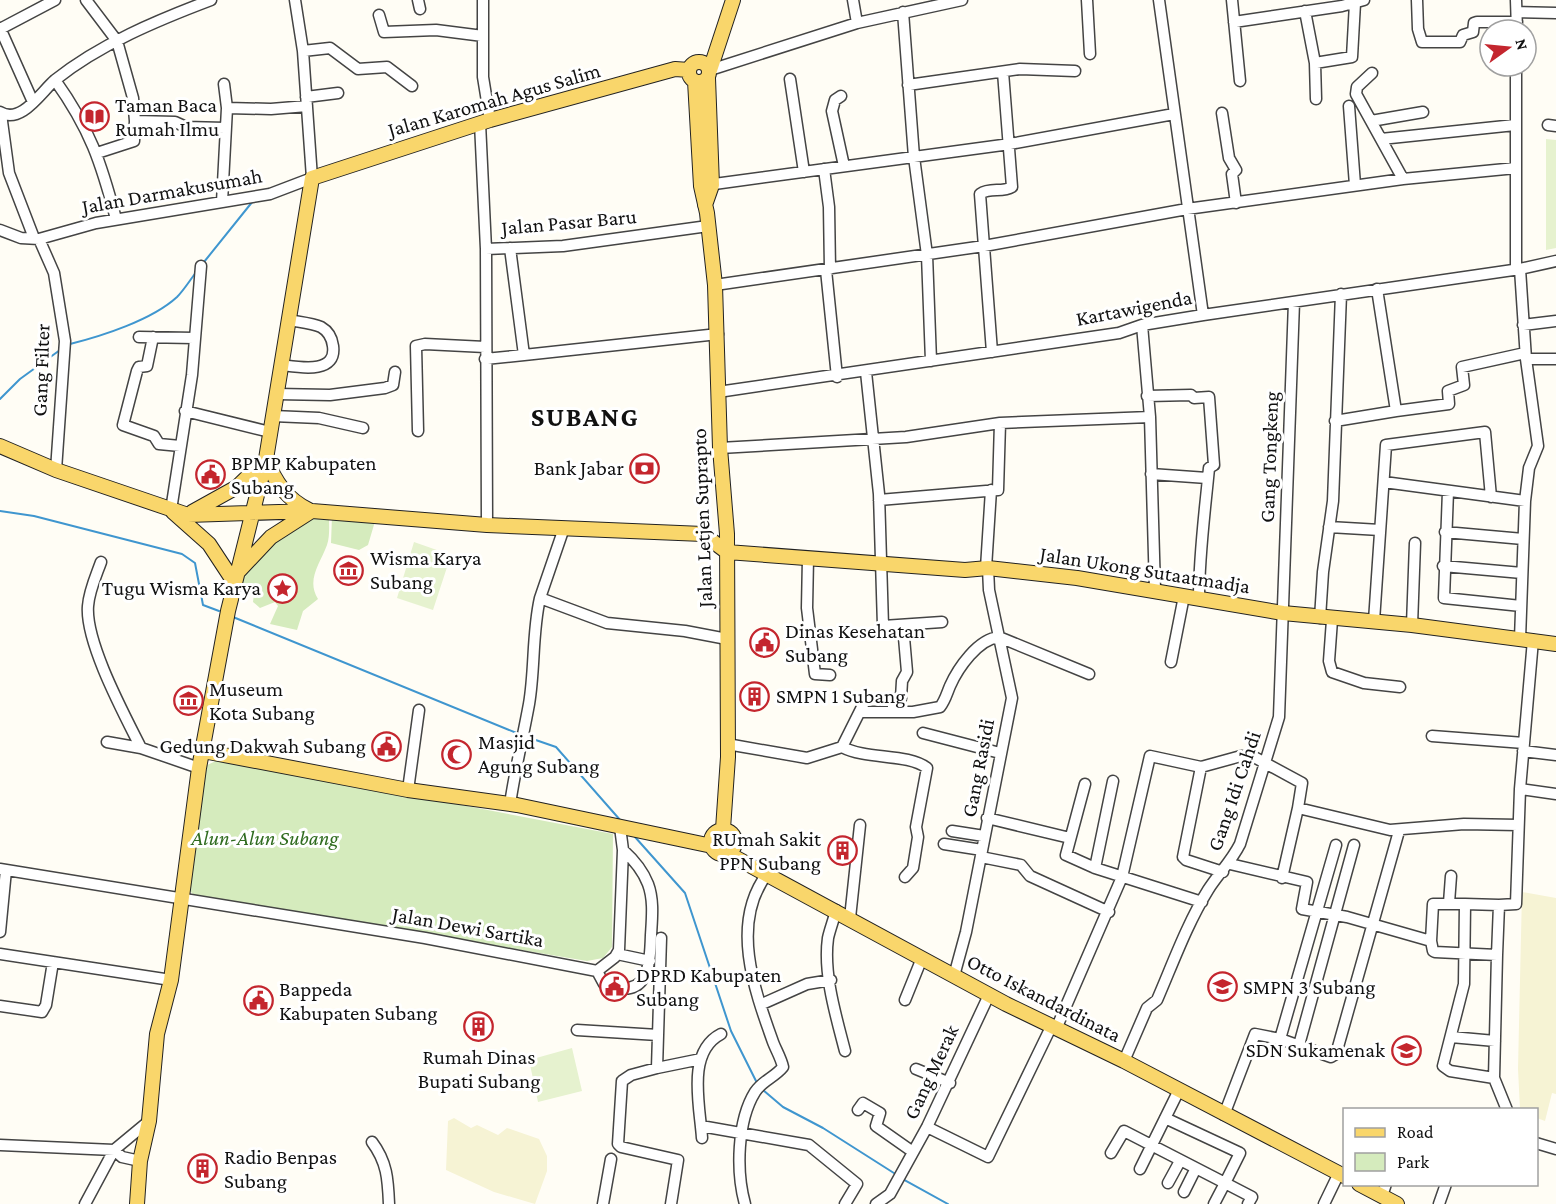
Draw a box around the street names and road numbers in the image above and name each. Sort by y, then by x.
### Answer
street label: Jalan Karomah Agus Salim [383,58,603,142]
street label: Jalan Darmakusumah [78,163,264,219]
street label: Jalan Pasar Baru [498,204,638,240]
street label: Kartawigenda [1074,285,1194,331]
street label: Gang Filter [27,323,55,417]
street label: Gang Tongkeng [1255,391,1283,523]
street label: Jalan Letjen Suprapto [687,428,717,610]
street label: Jalan Ukong Sutaatmadja [1036,541,1252,599]
street label: Gang Rasidi [957,716,999,819]
street label: Gang Idi Cahdi [1202,727,1266,854]
street label: Jalan Dewi Sartika [388,901,546,952]
street label: Otto Iskandardinata [963,949,1125,1047]
street label: Gang Merak [899,1021,963,1123]

